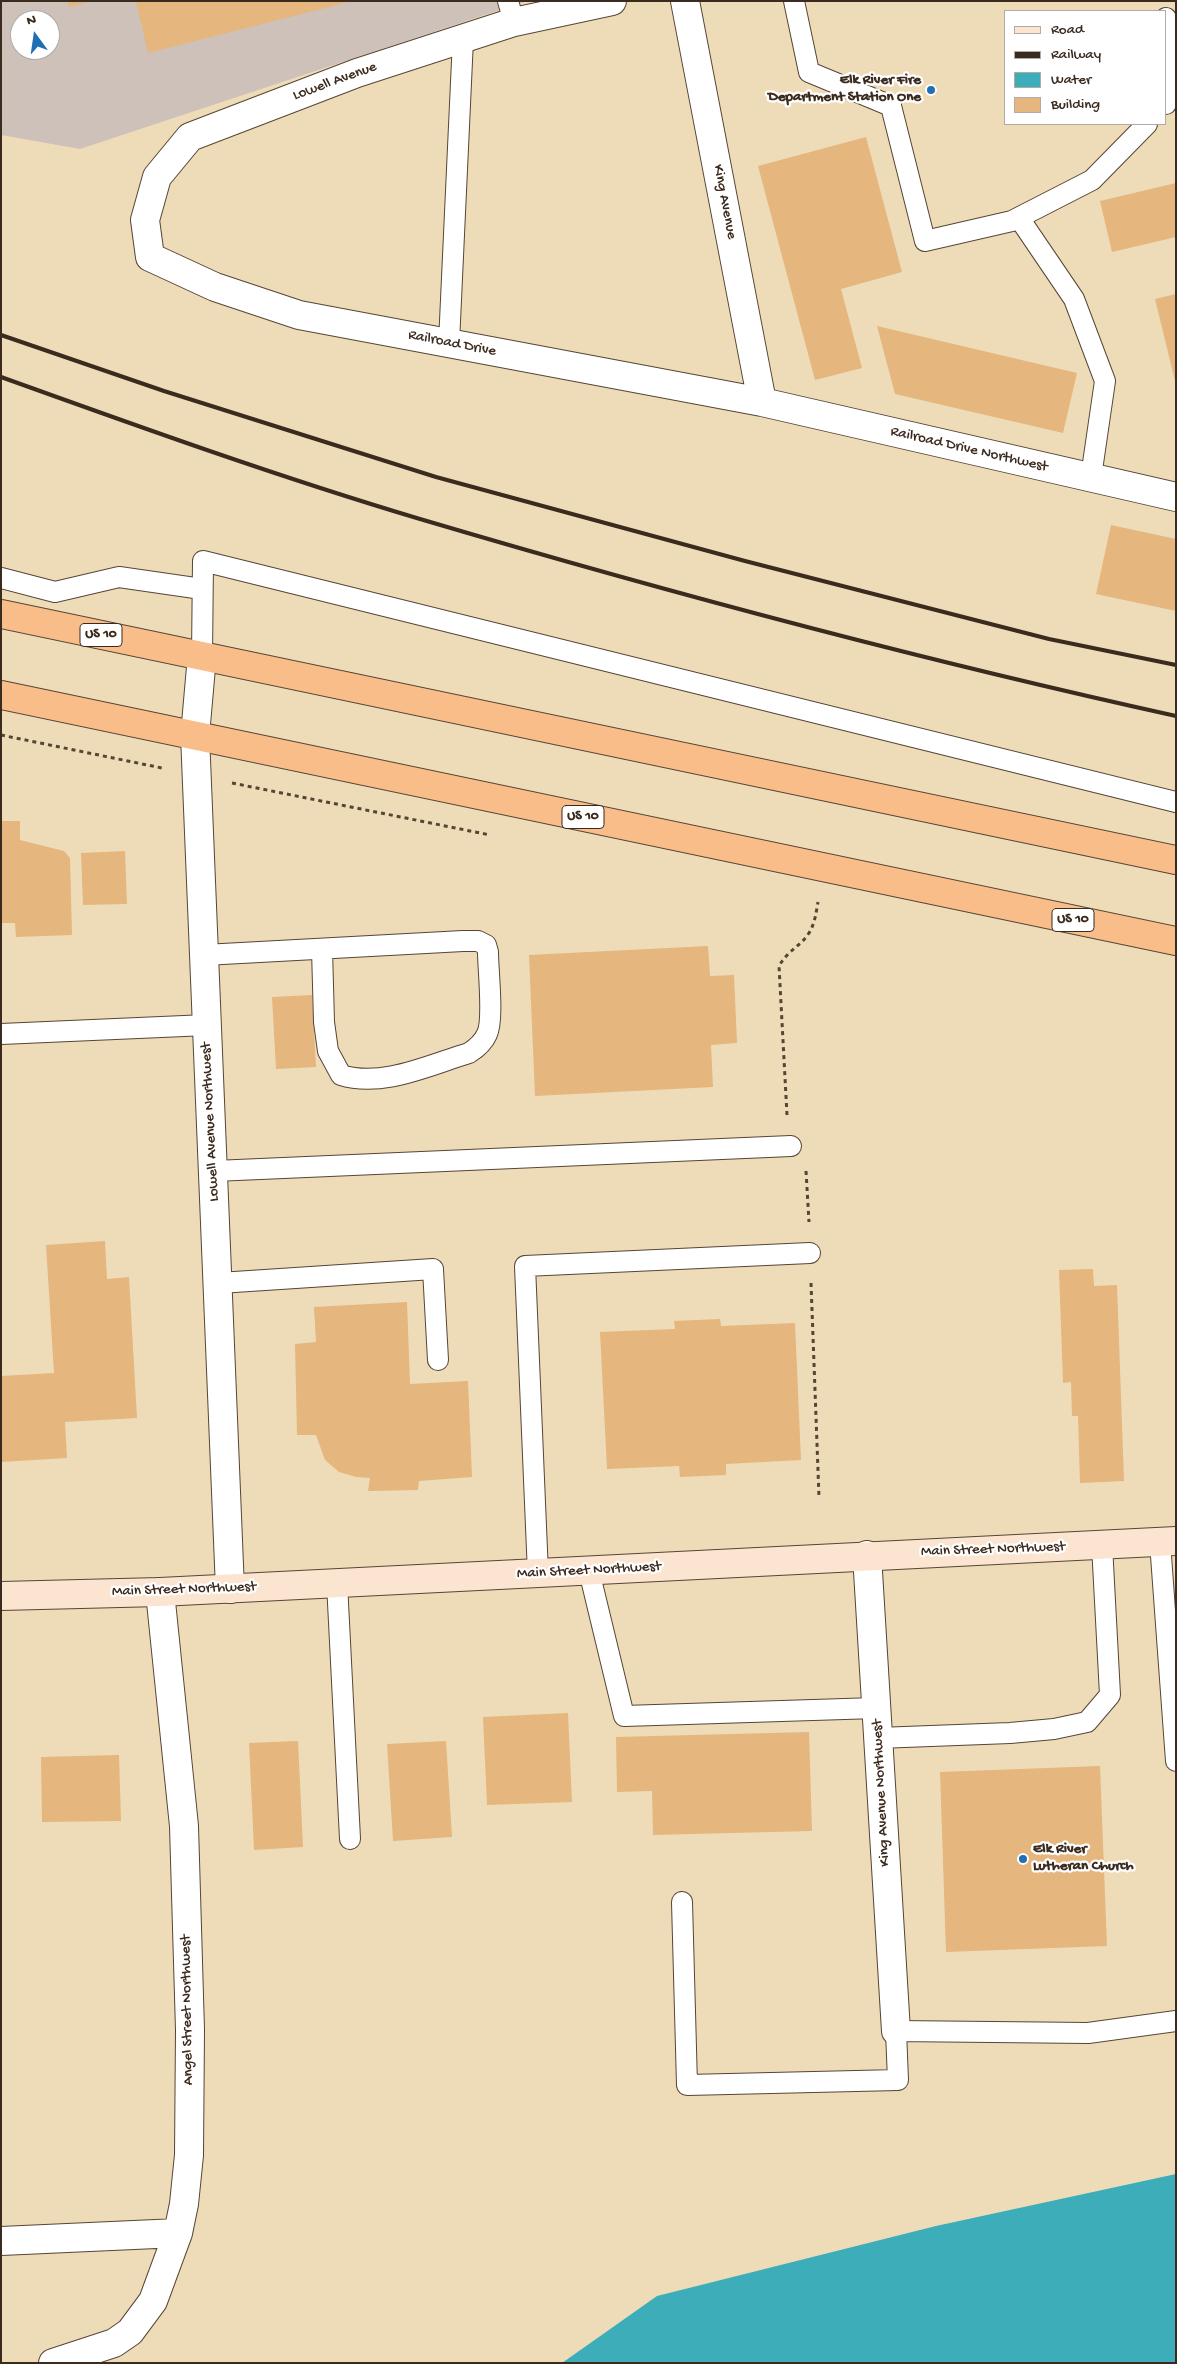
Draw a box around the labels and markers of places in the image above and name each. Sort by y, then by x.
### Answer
place label: Elk River Fire Department Station One [768,72,921,107]
marker: Elk River Fire Department Station One [925,84,937,96]
place label: Elk River Lutheran Church [1033,1841,1133,1876]
marker: Elk River Lutheran Church [1017,1853,1029,1865]

